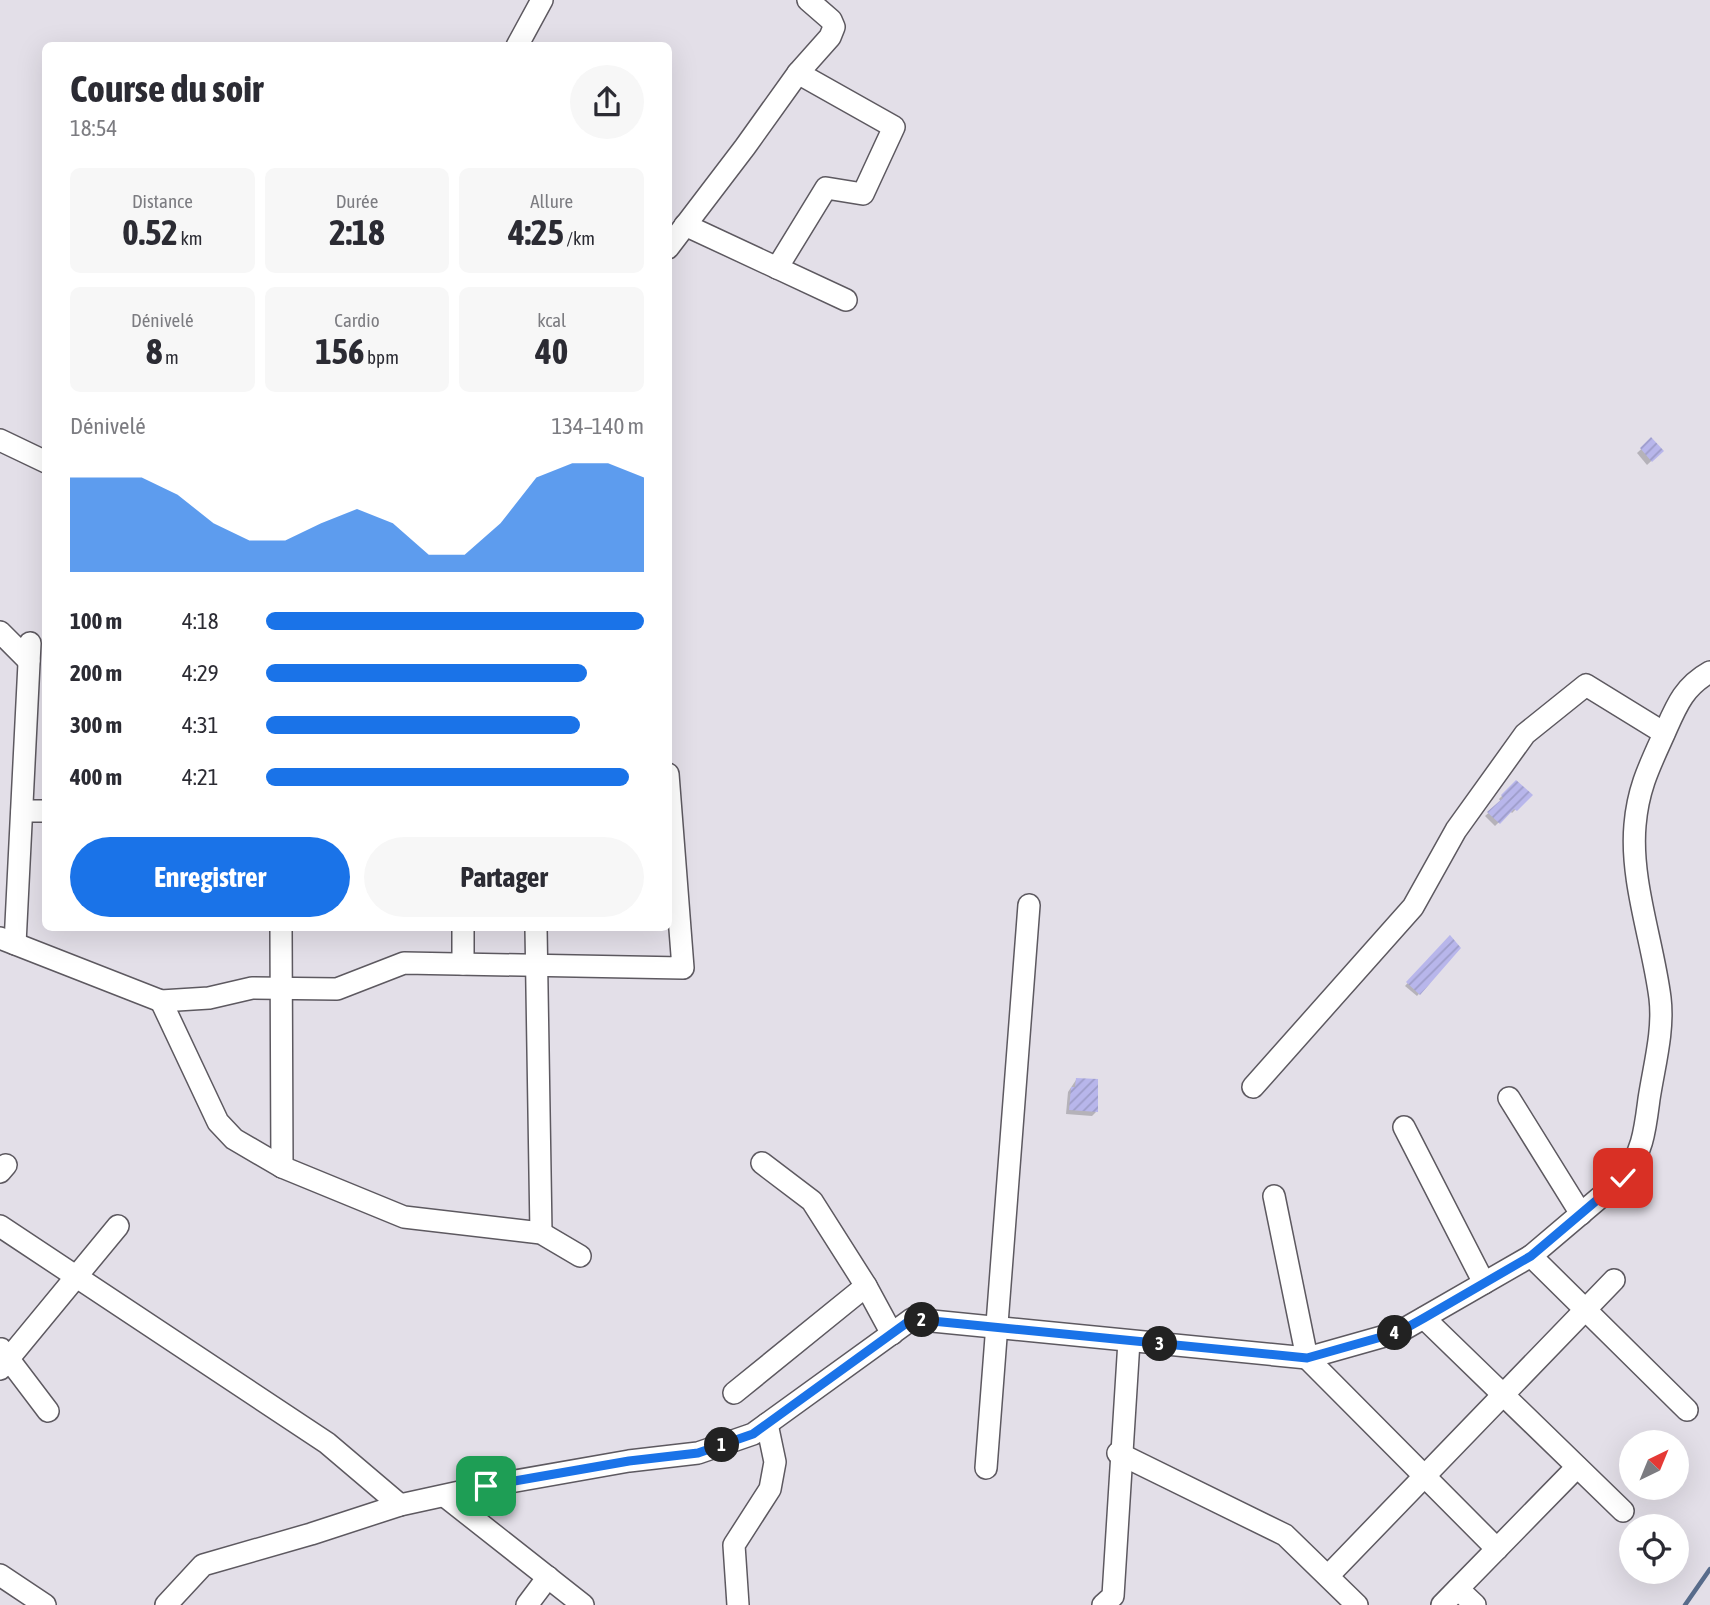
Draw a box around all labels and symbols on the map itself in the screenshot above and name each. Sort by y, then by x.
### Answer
pin [1593,1148,1653,1208]
pin: 2 [904,1302,940,1338]
pin: 4 [1378,1316,1412,1350]
pin: 3 [1142,1326,1178,1362]
pin: 1 [704,1428,740,1462]
north arrow [1619,1430,1689,1500]
pin [456,1456,516,1516]

